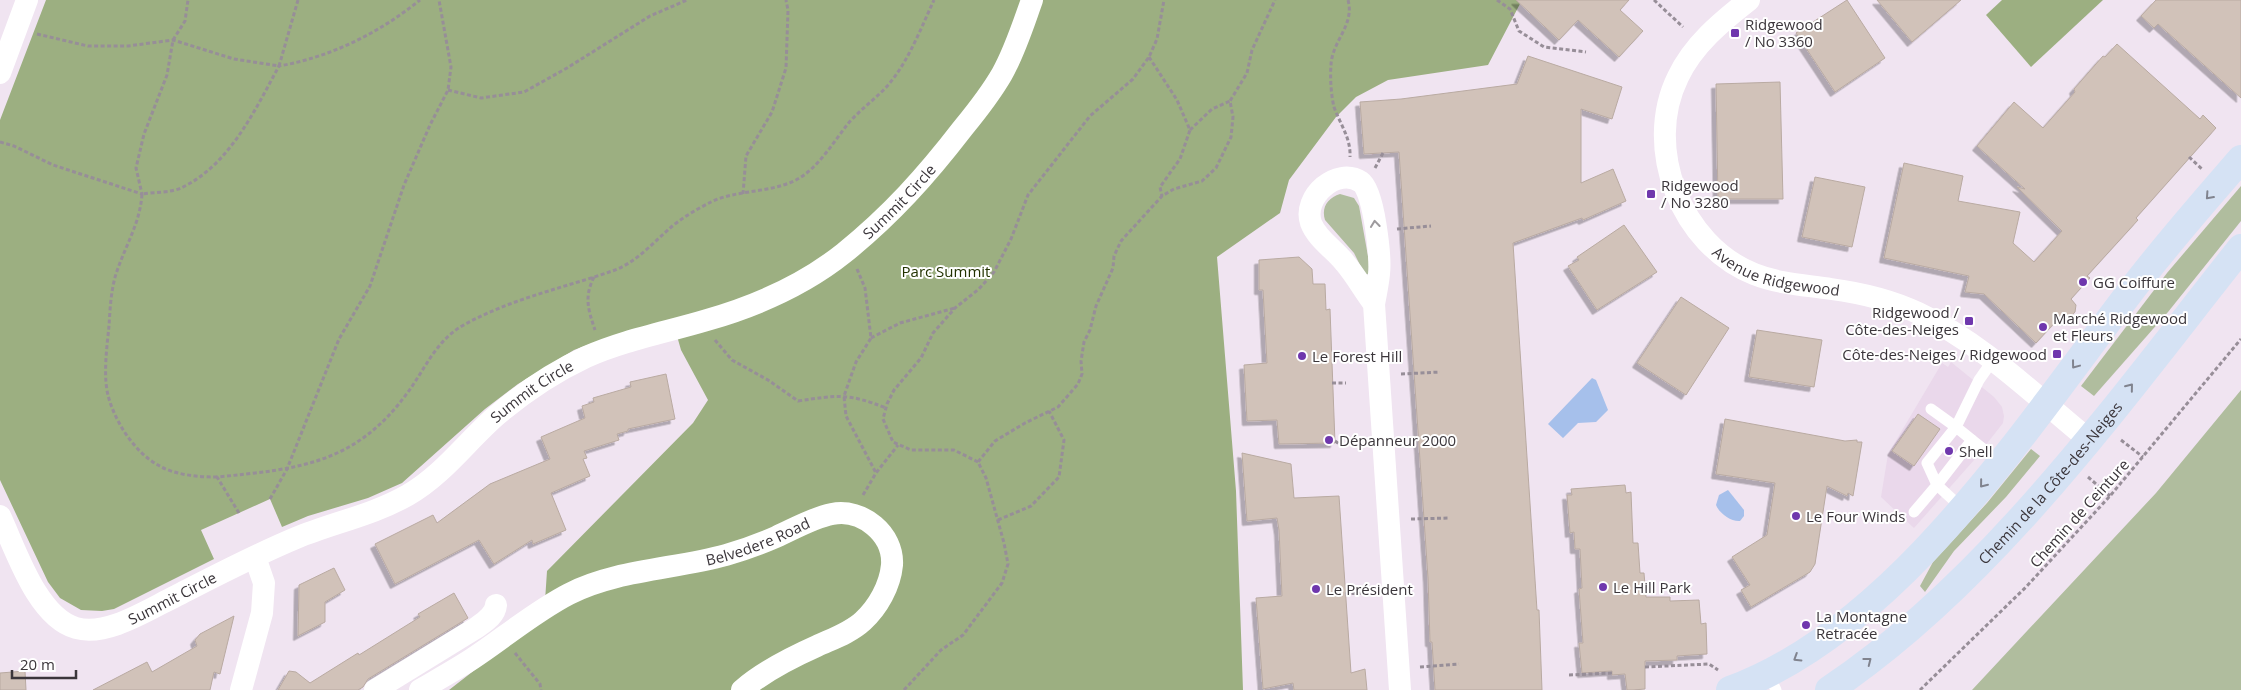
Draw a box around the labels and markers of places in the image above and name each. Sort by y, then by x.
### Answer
place label: Ridgewood / No 3360 [1745,14,1823,51]
marker: Ridgewood / No 3360 [1729,27,1741,39]
place label: Ridgewood / No 3280 [1661,175,1739,212]
marker: Ridgewood / No 3280 [1645,188,1657,200]
place label: GG Coiffure [2093,272,2175,292]
marker: GG Coiffure [2077,276,2089,288]
place label: Ridgewood / Côte-des-Neiges [1845,302,1959,339]
place label: Marché Ridgewood et Fleurs [2053,308,2187,345]
marker: Ridgewood / Côte-des-Neiges [1963,315,1975,327]
marker: Marché Ridgewood et Fleurs [2037,321,2049,333]
place label: Côte-des-Neiges / Ridgewood [1842,344,2047,364]
place label: Le Forest Hill [1312,346,1402,366]
marker: Côte-des-Neiges / Ridgewood [2051,348,2063,360]
marker: Le Forest Hill [1296,350,1308,362]
place label: Dépanneur 2000 [1339,430,1456,450]
marker: Dépanneur 2000 [1323,434,1335,446]
place label: Shell [1959,441,1992,461]
marker: Shell [1943,445,1955,457]
place label: Le Four Winds [1806,506,1905,526]
marker: Le Four Winds [1790,510,1802,522]
place label: Le Hill Park [1613,577,1691,597]
place label: Le Président [1326,579,1413,599]
marker: Le Hill Park [1597,581,1609,593]
marker: Le Président [1310,583,1322,595]
place label: La Montagne Retracée [1816,606,1907,643]
marker: La Montagne Retracée [1800,619,1812,631]

